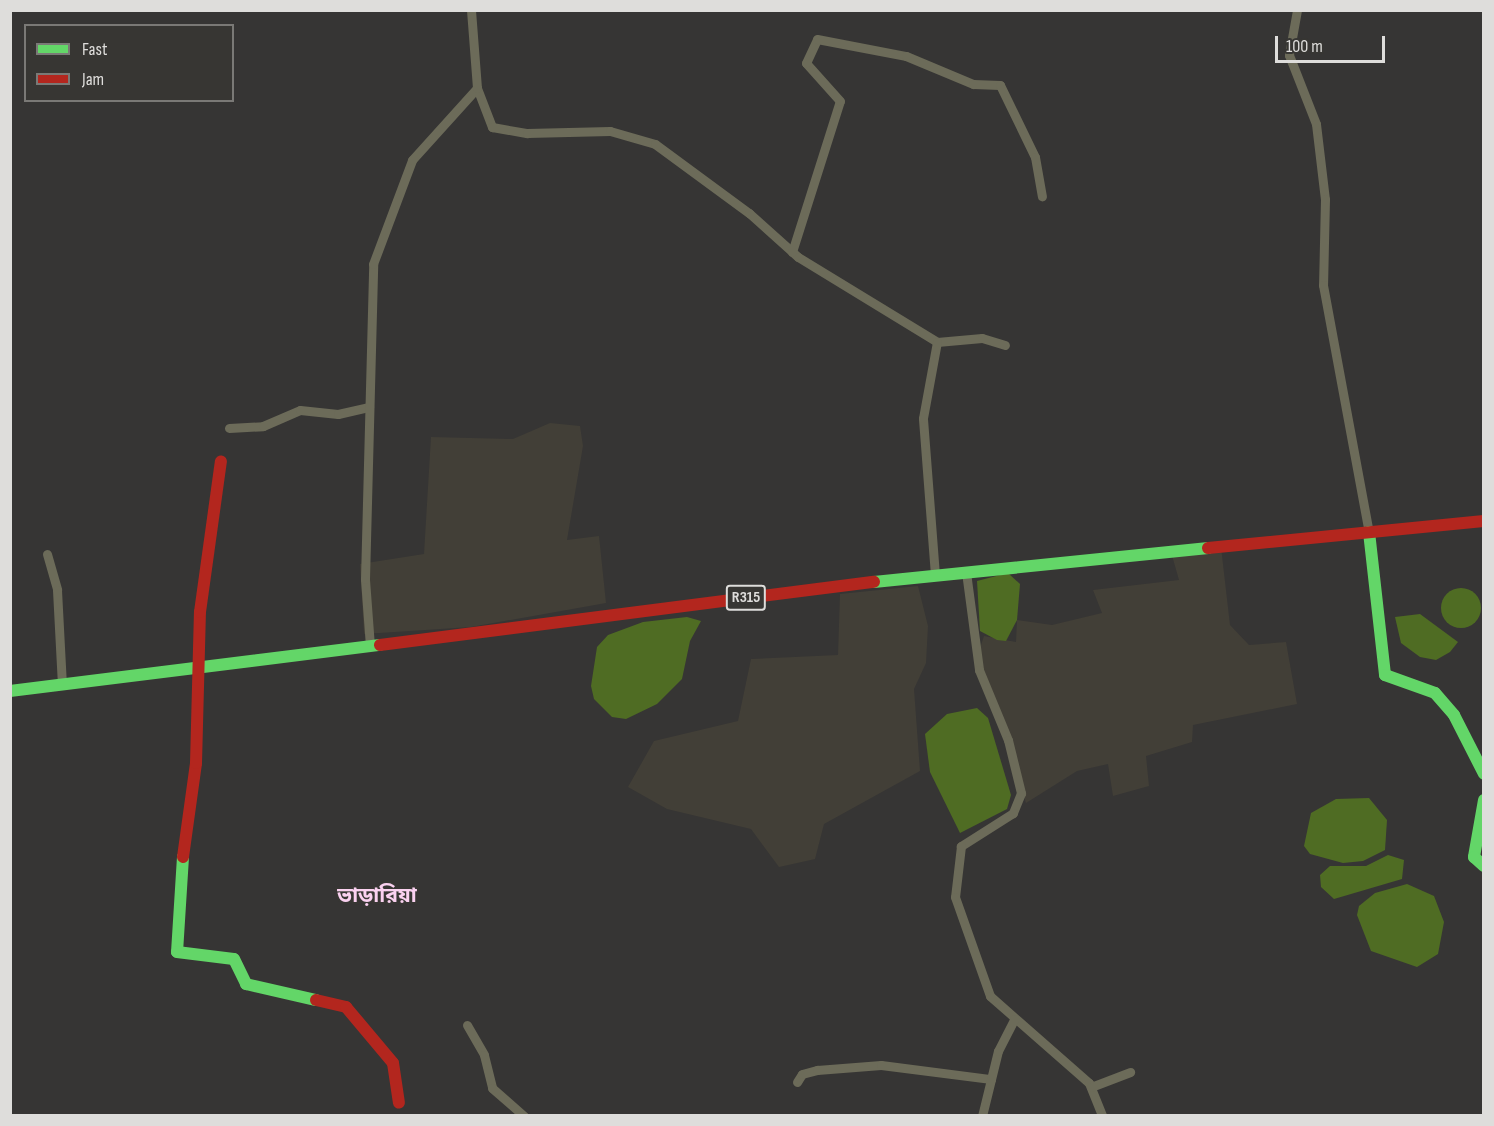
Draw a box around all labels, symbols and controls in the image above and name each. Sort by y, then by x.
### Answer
legend [24,24,234,102]
scale bar [1278,24,1388,62]
text: 100 m [1286,36,1323,57]
text: Fast [82,39,107,60]
text: Jam [82,69,104,90]
road number: R315 [725,585,767,611]
district label: ভাড়ারিয়া [337,883,417,909]

